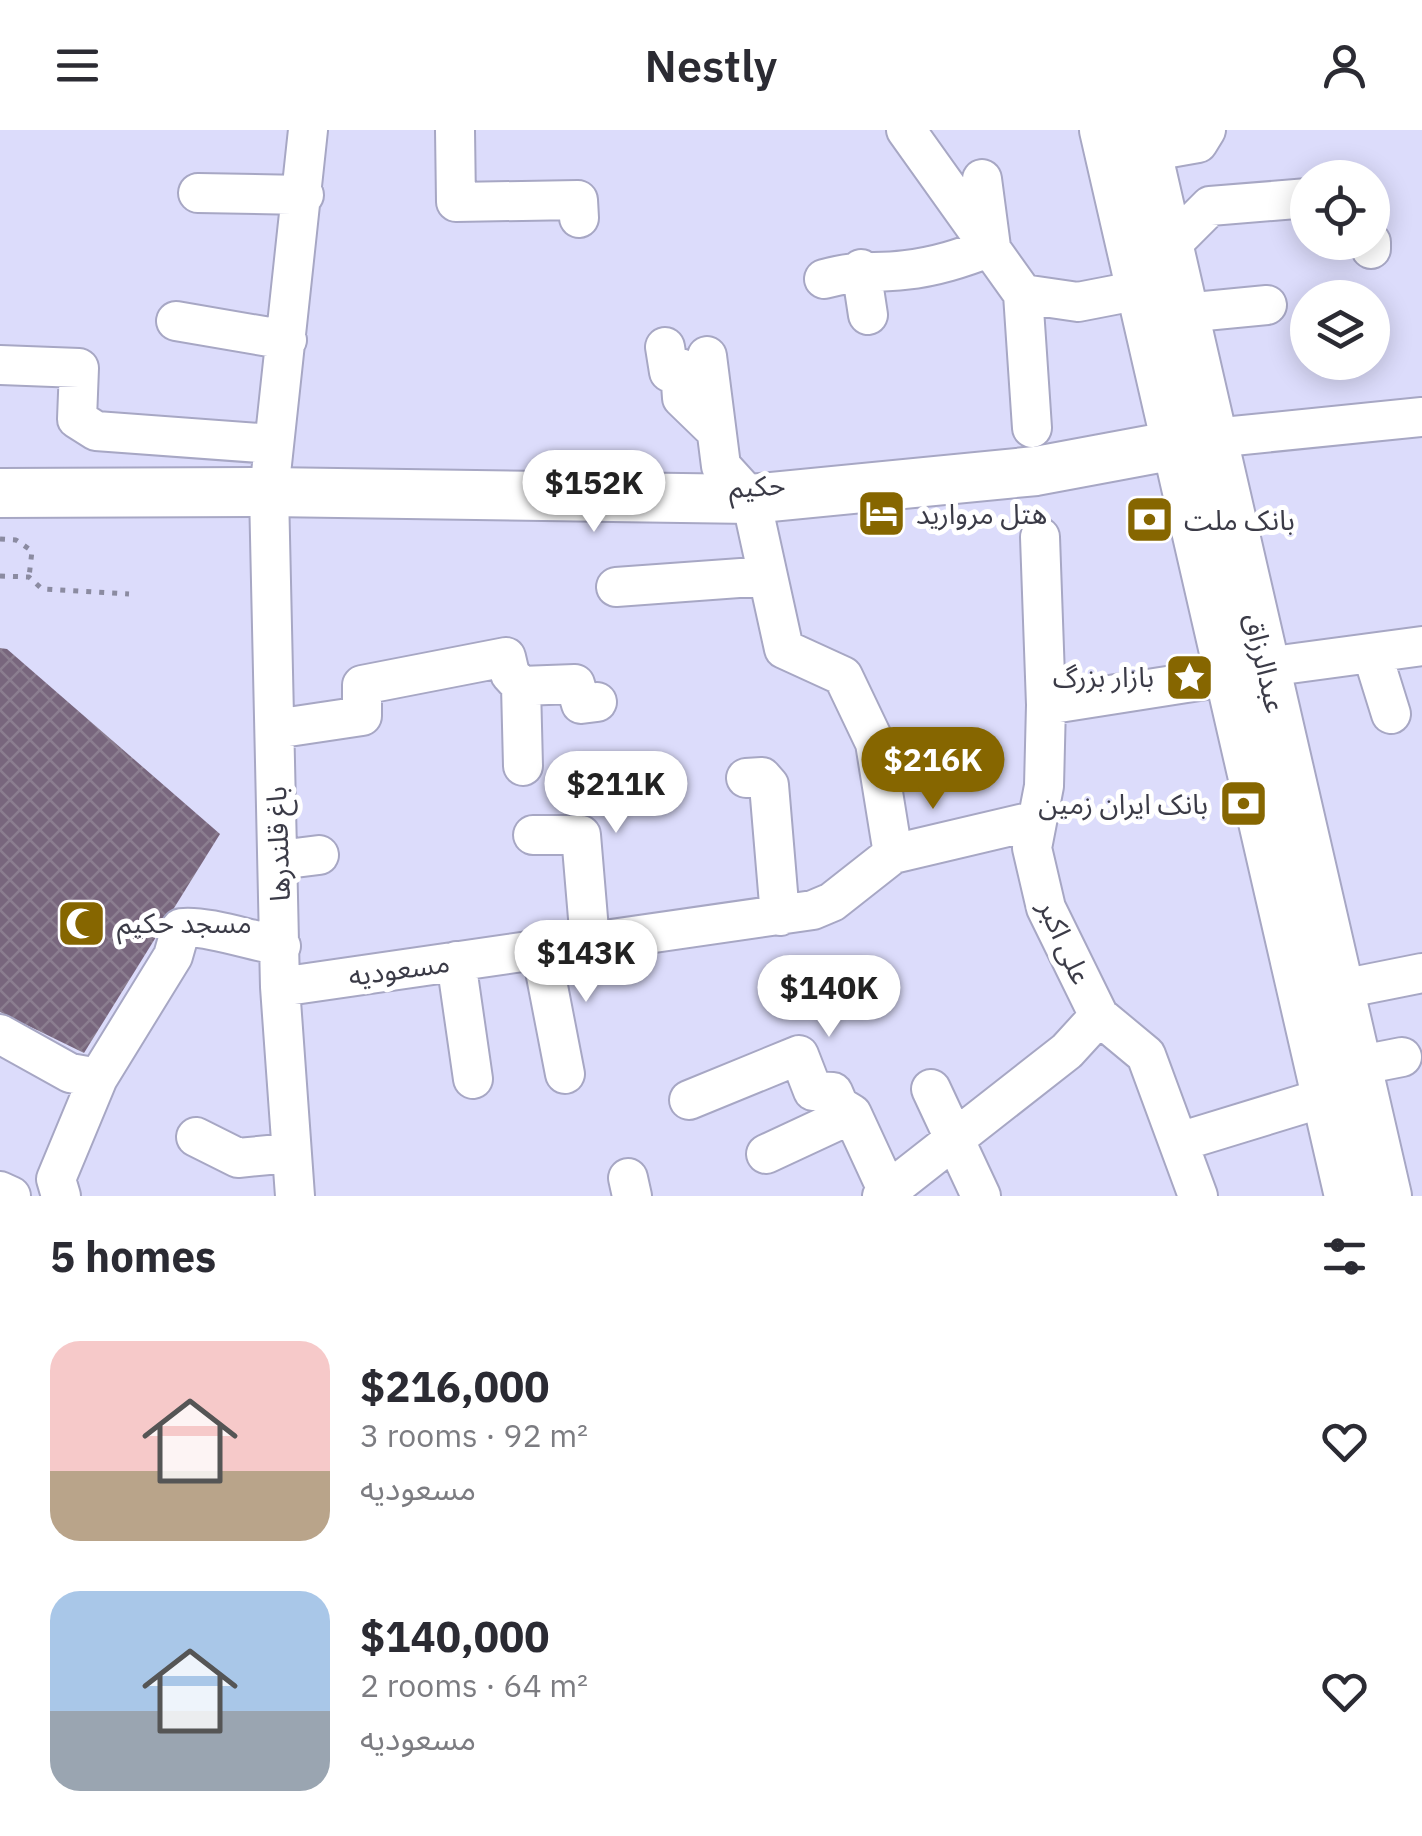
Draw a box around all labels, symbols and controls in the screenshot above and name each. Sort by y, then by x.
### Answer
text: Nestly [645,36,777,94]
icon: menu [50,38,105,93]
icon: person [1317,38,1372,93]
map controls [1290,160,1390,380]
button: locate [1290,160,1390,260]
button: layers [1290,280,1390,380]
pin: $152K [524,450,664,535]
text: $152K [544,461,644,503]
street label: حکیم [727,465,787,510]
hotel icon: هتل مروارید [855,488,907,540]
bank icon: بانک ملت [1123,494,1175,546]
place label: هتل مروارید [916,495,1047,532]
place label: بانک ملت [1184,501,1295,538]
street label: عبدالرزاق [1236,609,1295,717]
place icon: بازار بزرگ [1163,651,1215,703]
place label: بازار بزرگ [1053,658,1154,695]
pin: $216K [863,727,1003,812]
text: $216K [883,738,983,780]
pin: $211K [546,751,686,836]
text: $211K [566,762,666,804]
bank icon: بانک ایران زمین [1217,778,1269,830]
place label: بانک ایران زمین [1038,785,1208,822]
street label: باغ قلندرها [257,786,301,902]
street label: علی اکبر [1030,893,1100,990]
mosque icon: مسجد حکیم [56,897,108,949]
place label: مسجد حکیم [117,904,252,945]
pin: $143K [516,920,656,1005]
text: $143K [536,931,636,973]
street label: مسعودیه [346,943,452,994]
pin: $140K [759,955,899,1040]
text: $140K [779,966,879,1008]
text: 5 homes [50,1229,216,1284]
icon: filters [1317,1229,1372,1284]
text: $216,000 [360,1359,549,1414]
icon: home [130,1381,250,1501]
text: 3 rooms · 92 m² [360,1414,588,1456]
icon: heart [1317,1414,1372,1469]
text: مسعودیه [360,1467,476,1509]
text: $140,000 [360,1609,549,1664]
icon: home [130,1631,250,1751]
text: 2 rooms · 64 m² [360,1664,588,1706]
icon: heart [1317,1664,1372,1719]
text: مسعودیه [360,1717,476,1759]

